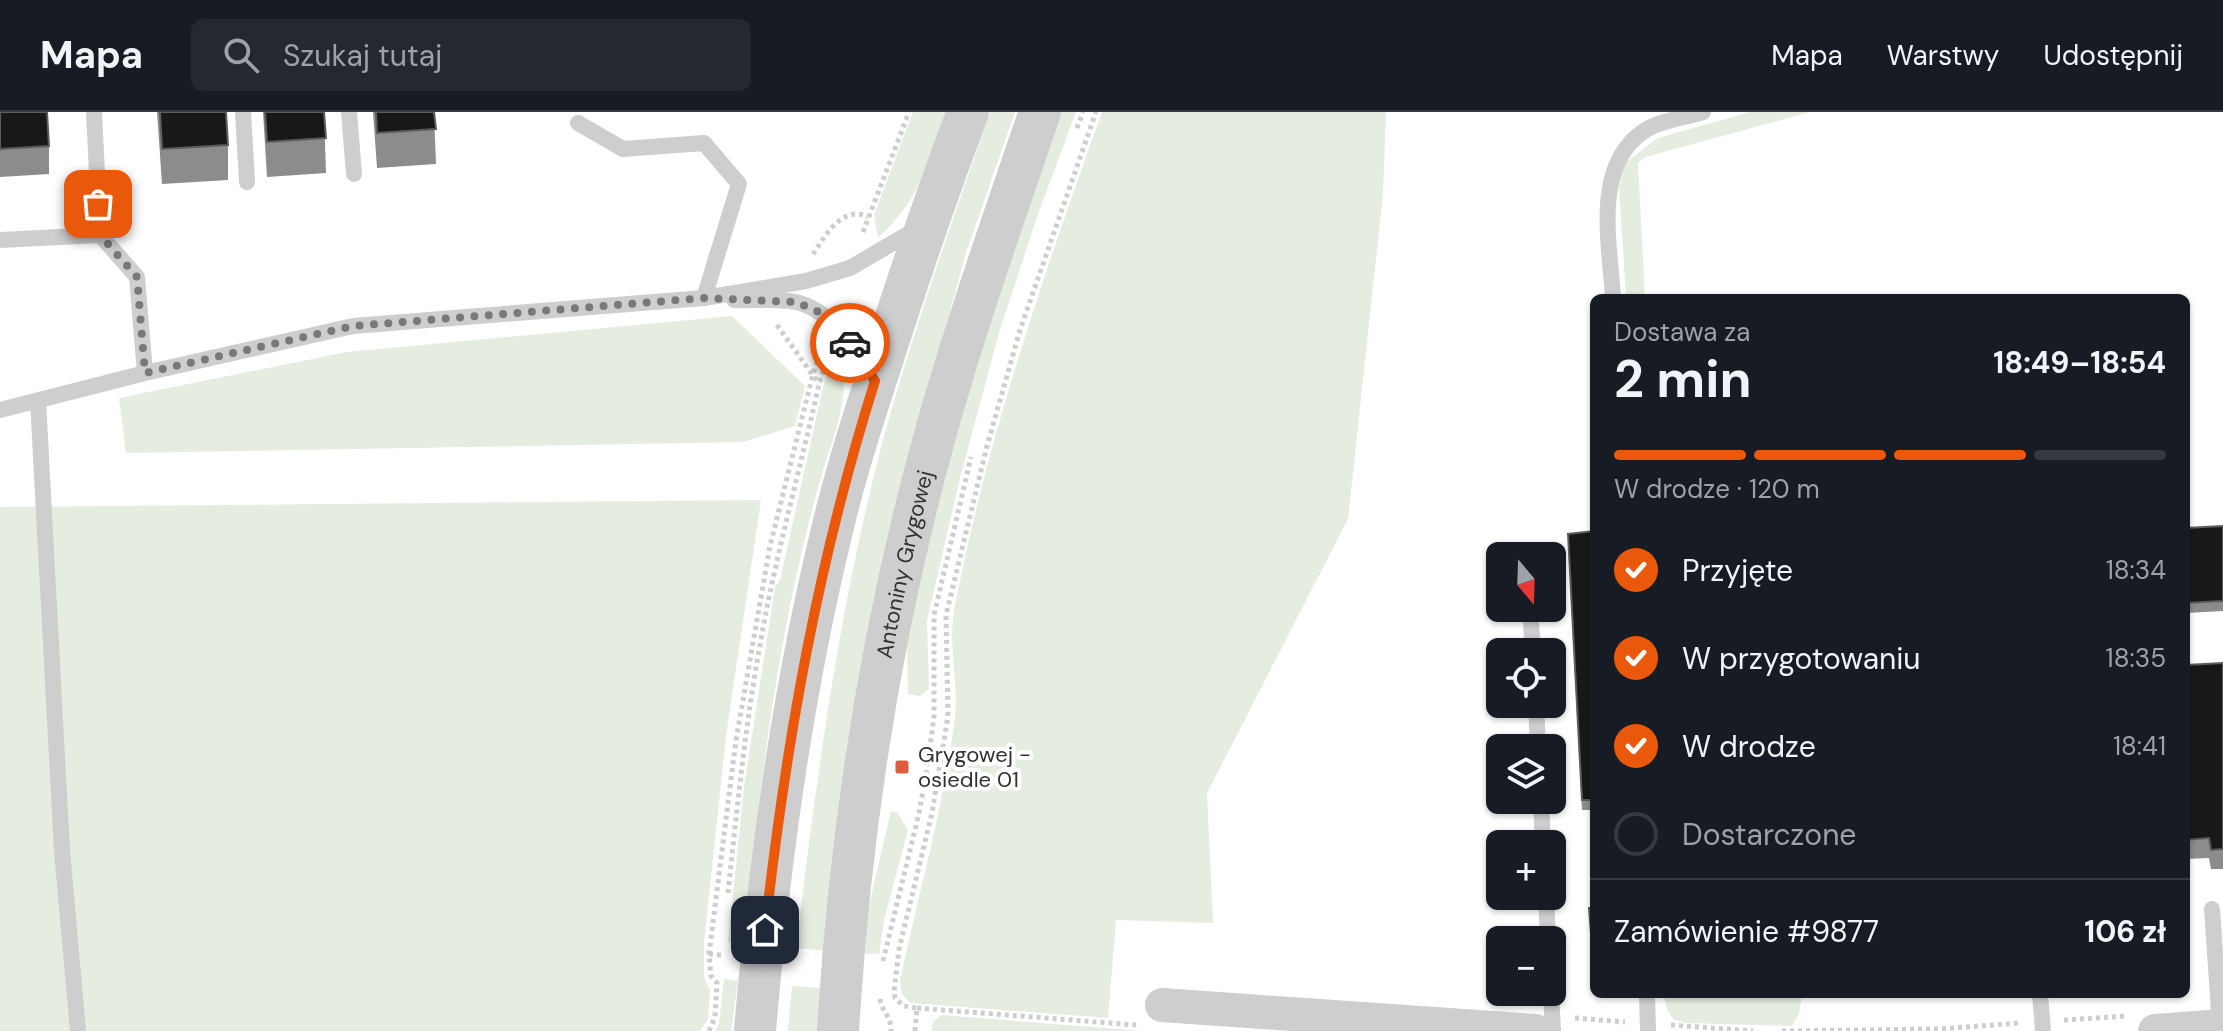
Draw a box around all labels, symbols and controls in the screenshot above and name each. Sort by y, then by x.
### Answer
search box [191,19,751,91]
text: Mapa [40,30,143,80]
icon: search [219,33,263,77]
text: Szukaj tutaj [283,36,442,75]
text: Mapa [1771,37,1843,74]
text: Warstwy [1887,37,1999,74]
text: Udostępnij [2043,37,2183,74]
pin [64,170,132,238]
icon: bag [76,182,120,226]
courier [810,303,890,383]
text: Dostawa za [1614,315,1750,349]
icon: car [828,321,872,365]
text: 18:49–18:54 [1993,343,2166,382]
text: 2 min [1614,345,1752,413]
street label: Antoniny Grygowej [869,467,939,661]
text: W drodze · 120 m [1614,472,1820,506]
north arrow [1486,542,1566,622]
map controls [1486,542,1566,1006]
icon: check [1614,548,1658,592]
text: Przyjęte [1682,551,1793,590]
text: 18:34 [2106,553,2166,587]
icon: check [1614,636,1658,680]
button: locate [1486,638,1566,718]
text: W przygotowaniu [1682,639,1921,678]
text: 18:35 [2106,641,2166,675]
icon: check [1614,724,1658,768]
text: W drodze [1682,727,1816,766]
text: 18:41 [2113,729,2166,763]
button: layers [1486,734,1566,814]
place label: Grygowej - osiedle 01 [918,740,1031,794]
marker: Grygowej - osiedle 01 [893,758,911,776]
text: Dostarczone [1682,815,1856,854]
button: + [1486,830,1566,910]
pin [731,896,799,964]
icon: home [743,908,787,952]
text: Zamówienie #9877 [1614,912,1879,951]
text: 106 zł [2084,912,2166,951]
button: − [1486,926,1566,1006]

